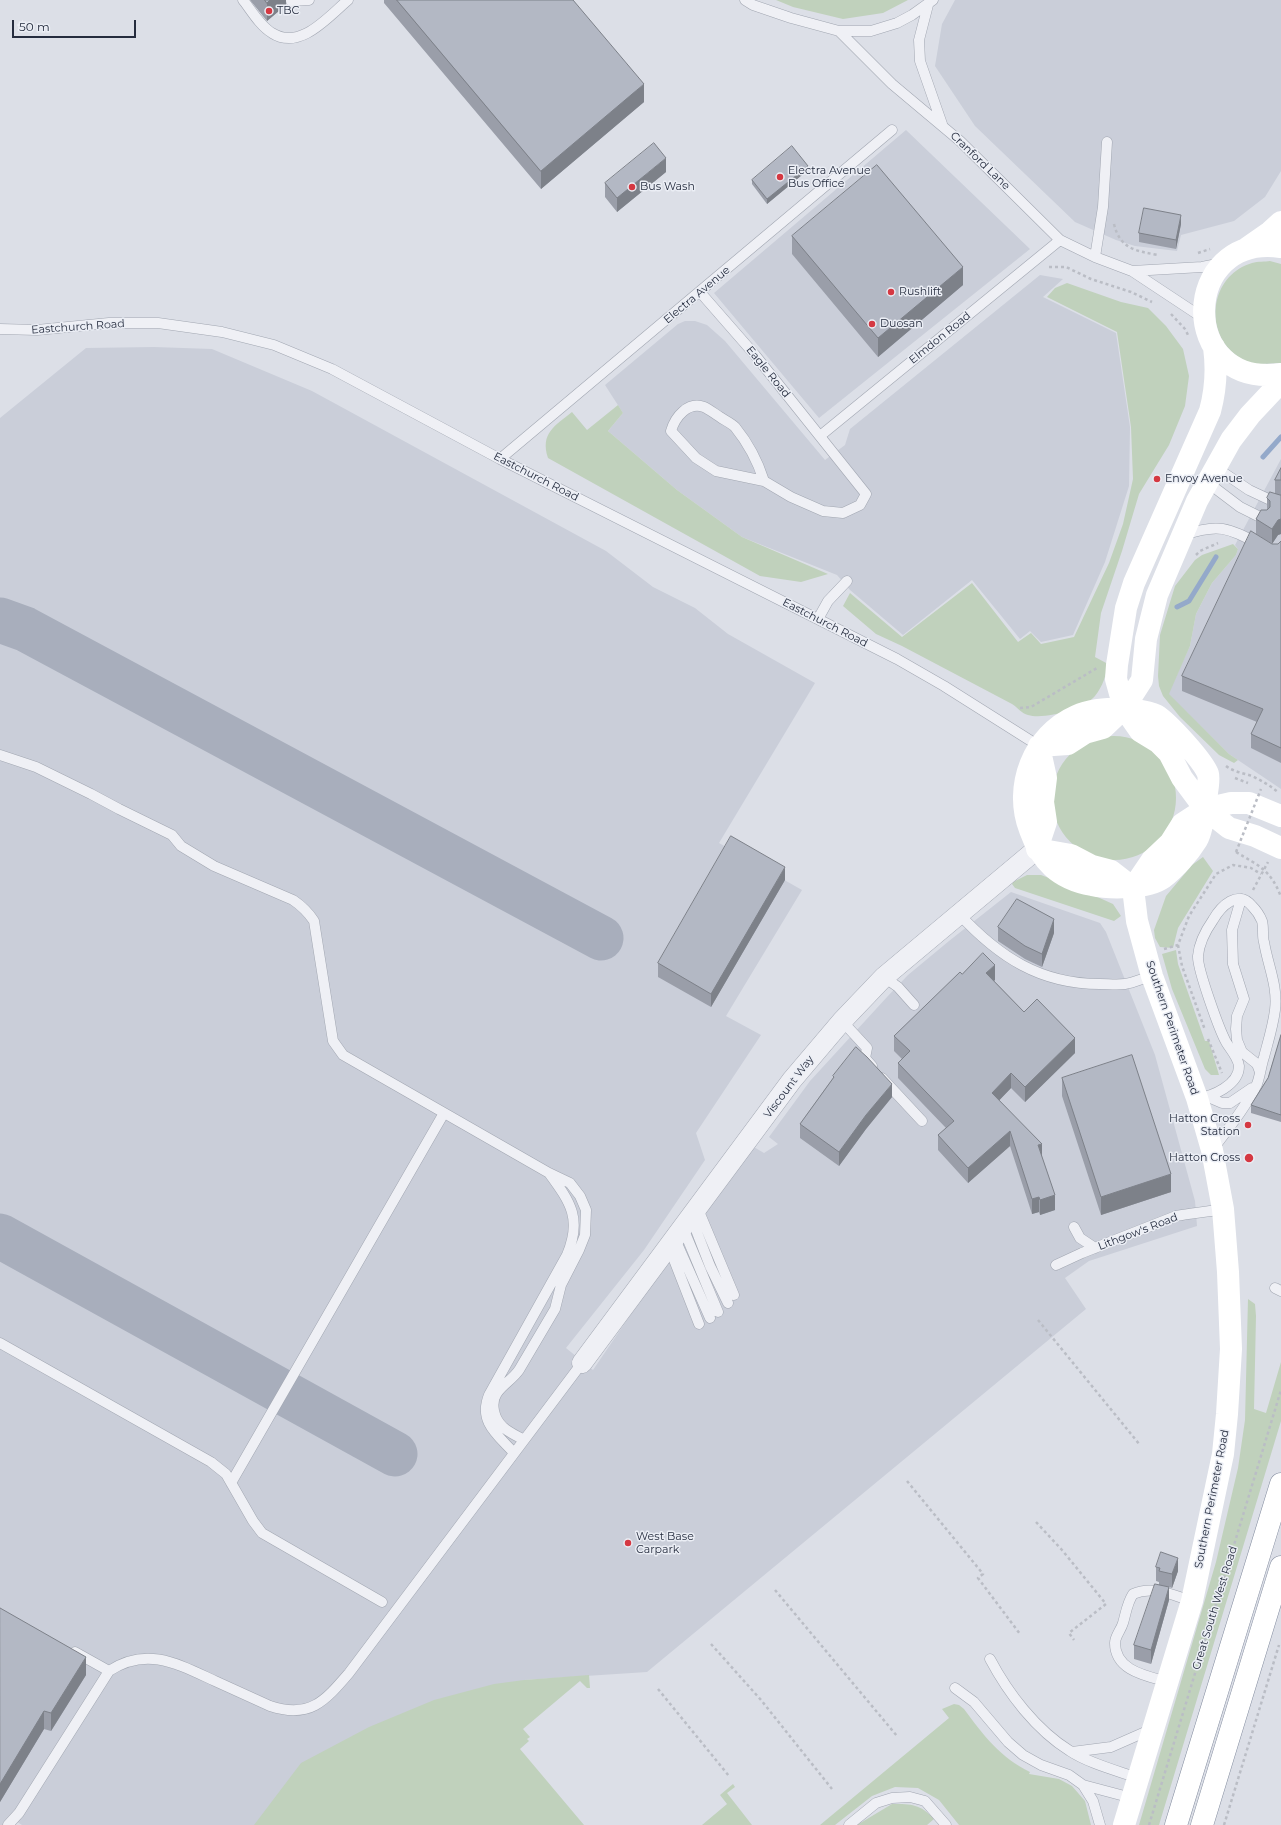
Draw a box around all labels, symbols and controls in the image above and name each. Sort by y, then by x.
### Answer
place label: TBC [277,4,299,18]
marker: TBC [264,6,274,16]
scale bar [14,12,138,38]
text: 50 m [19,19,50,34]
street label: Cranford Lane [947,129,1013,193]
place label: Electra Avenue Bus Office [788,164,871,190]
marker: Electra Avenue Bus Office [775,172,785,182]
place label: Bus Wash [640,180,695,194]
marker: Bus Wash [627,182,637,192]
street label: Electra Avenue [661,263,733,327]
place label: Rushlift [899,285,941,299]
marker: Rushlift [886,287,896,297]
street label: Elmdon Road [907,309,973,367]
street label: Eastchurch Road [31,317,125,337]
place label: Duosan [880,317,923,331]
marker: Duosan [867,319,877,329]
street label: Eagle Road [743,344,793,400]
street label: Eastchurch Road [491,450,581,504]
place label: Envoy Avenue [1165,472,1243,486]
marker: Envoy Avenue [1152,474,1162,484]
street label: Eastchurch Road [780,596,870,650]
street label: Southern Perimeter Road [1143,959,1201,1097]
street label: Viscount Way [761,1053,817,1121]
place label: Hatton Cross Station [1169,1112,1240,1138]
marker: Hatton Cross Station [1243,1120,1253,1130]
place label: Hatton Cross [1169,1151,1240,1165]
marker: Hatton Cross [1243,1152,1255,1164]
street label: Lithgow's Road [1096,1211,1180,1253]
street label: Southern Perimeter Road [1192,1428,1232,1570]
place label: West Base Carpark [636,1530,694,1556]
marker: West Base Carpark [623,1538,633,1548]
street label: Great South West Road [1190,1545,1240,1671]

